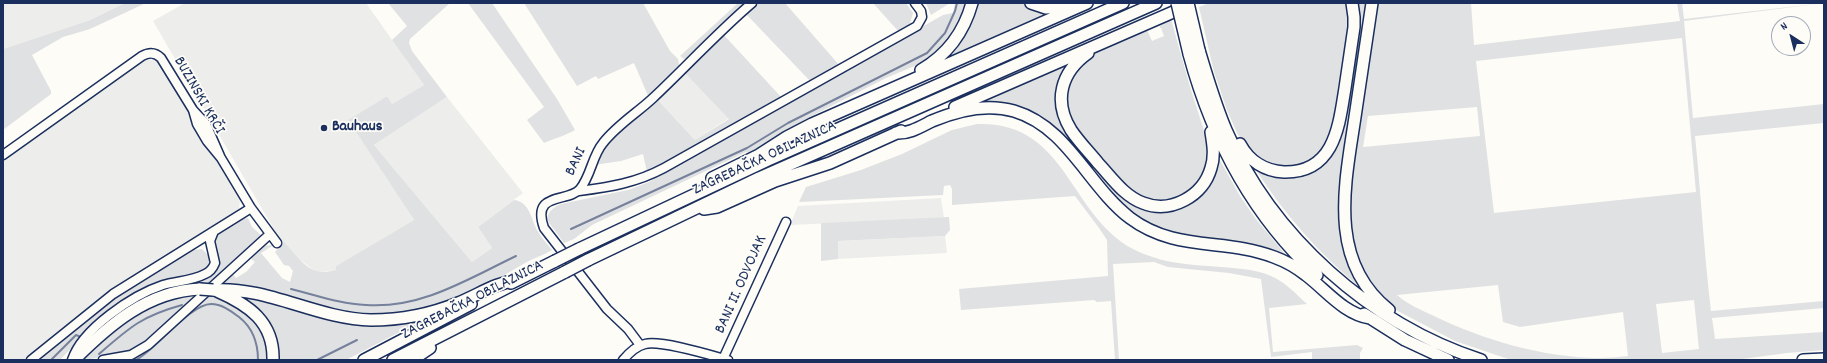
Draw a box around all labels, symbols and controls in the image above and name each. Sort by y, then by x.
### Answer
north arrow [1771,16,1811,56]
text: N [1778,19,1791,35]
street label: BUZINSKI KRČI [168,54,228,138]
street label: ZAGREBAČKA OBILAZNICA [690,117,840,201]
place label: Bauhaus [332,118,382,138]
marker: Bauhaus [319,123,329,133]
street label: BANI [562,145,592,179]
street label: BANI II. ODVOJAK [712,233,772,337]
street label: ZAGREBAČKA OBILAZNICA [399,257,547,345]

